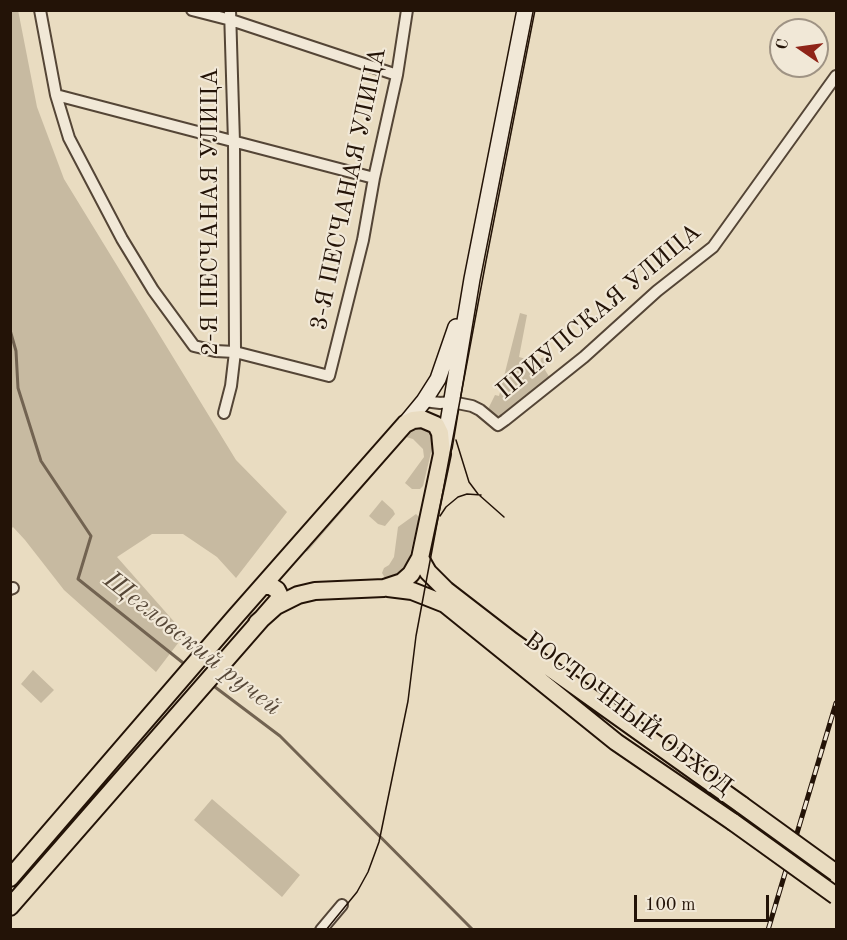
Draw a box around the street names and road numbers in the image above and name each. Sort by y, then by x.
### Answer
street label: 3-Я ПЕСЧАНАЯ УЛИЦА [305,45,393,333]
street label: 2-Я ПЕСЧАНАЯ УЛИЦА [197,68,225,356]
street label: ПРИУПСКАЯ УЛИЦА [491,218,707,406]
street label: ВОСТОЧНЫЙ ОБХОД [518,626,738,802]

